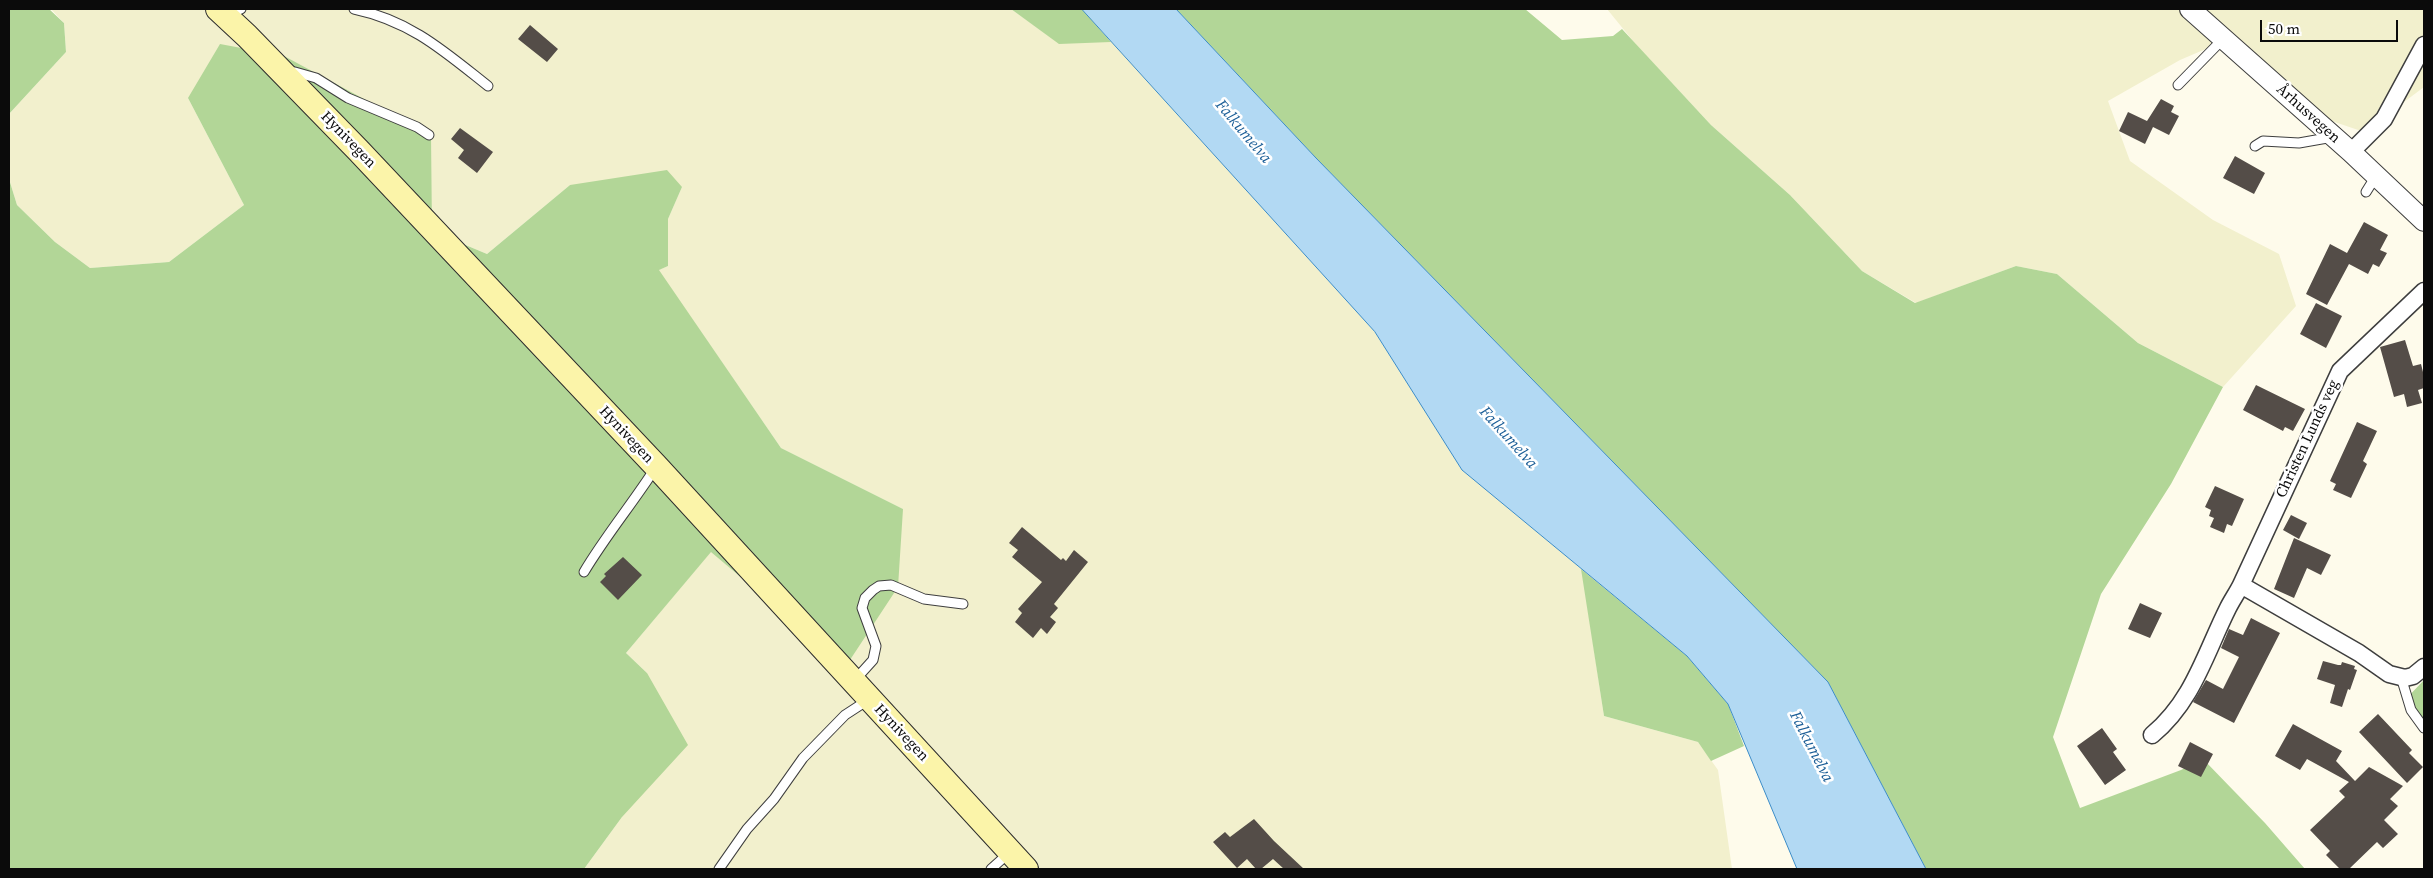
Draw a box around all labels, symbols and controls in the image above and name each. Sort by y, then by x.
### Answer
scale bar [2263,10,2400,42]
text: 50 m [2268,18,2300,39]
street label: Århusvegen [2272,81,2344,147]
water label: Falkumelva [1211,96,1275,168]
street label: Hynivegen [317,108,379,172]
street label: Christen Lunds veg [2273,377,2343,501]
street label: Hynivegen [595,403,657,467]
water label: Falkumelva [1475,403,1541,473]
street label: Hynivegen [870,701,932,765]
water label: Falkumelva [1785,708,1837,786]

